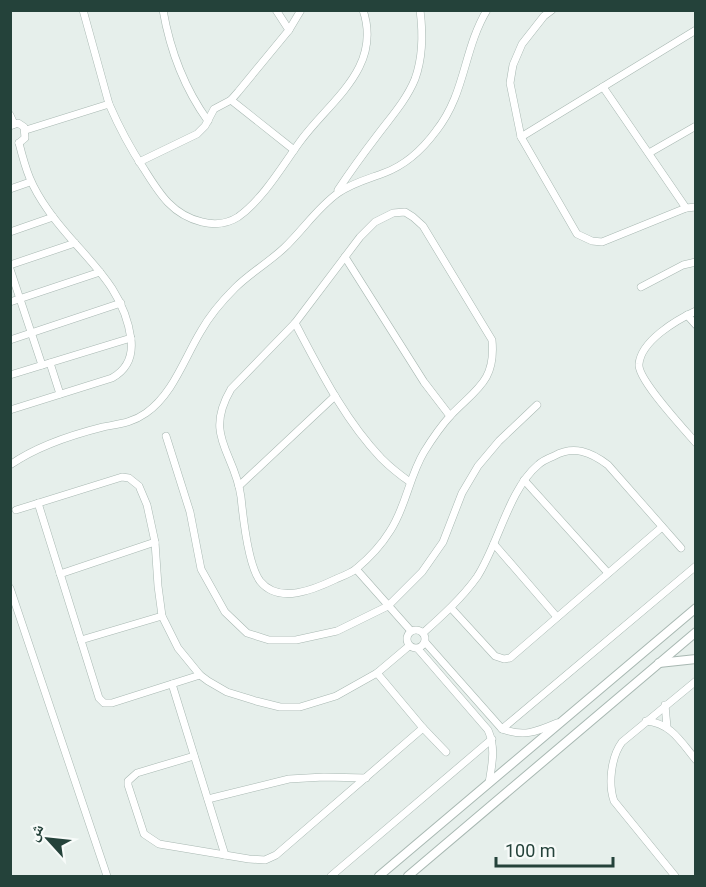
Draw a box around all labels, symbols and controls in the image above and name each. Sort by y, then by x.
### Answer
north arrow [18,809,78,869]
text: ش [23,821,47,844]
scale bar [496,830,613,868]
text: 100 m [505,840,556,861]

